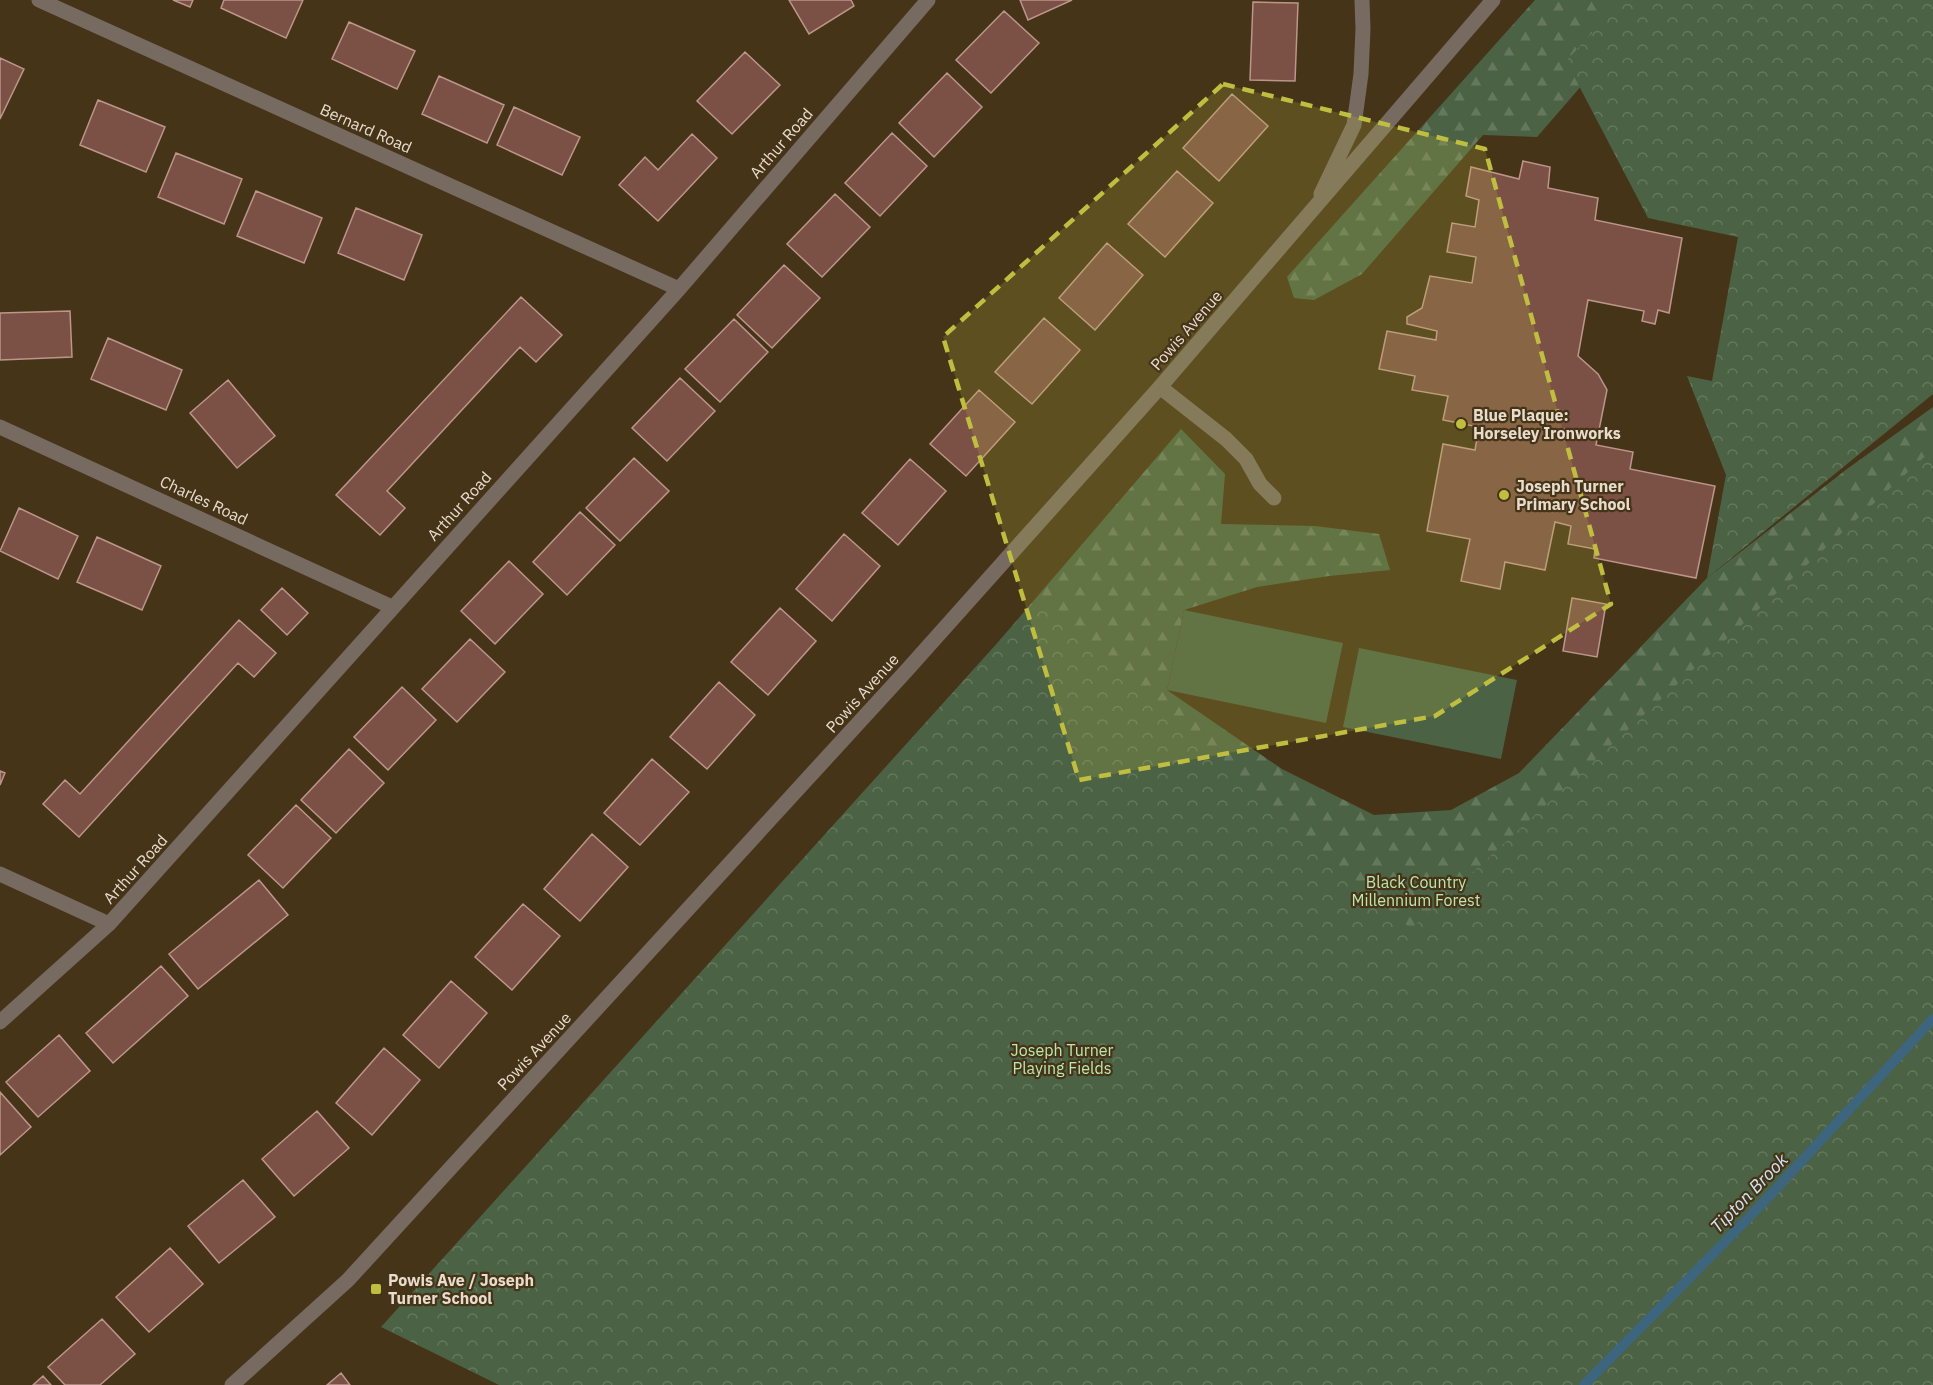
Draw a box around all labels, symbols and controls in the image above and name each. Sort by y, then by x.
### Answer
street label: Bernard Road [317,99,415,157]
street label: Arthur Road [745,104,817,182]
street label: Powis Avenue [1146,286,1226,374]
place label: Blue Plaque: Horseley Ironworks [1473,405,1621,443]
marker: Blue Plaque: Horseley Ironworks [1454,417,1468,431]
street label: Arthur Road [423,467,495,545]
street label: Charles Road [157,471,251,529]
place label: Joseph Turner Primary School [1516,476,1631,514]
marker: Joseph Turner Primary School [1497,488,1511,502]
street label: Powis Avenue [821,649,903,737]
street label: Arthur Road [99,830,171,908]
park label: Black Country Millennium Forest [1352,872,1480,910]
street label: Powis Avenue [493,1008,575,1094]
park label: Joseph Turner Playing Fields [1011,1040,1114,1078]
water label: Tipton Brook [1705,1148,1793,1238]
place label: Powis Ave / Joseph Turner School [388,1270,534,1308]
marker: Powis Ave / Joseph Turner School [369,1282,383,1296]

